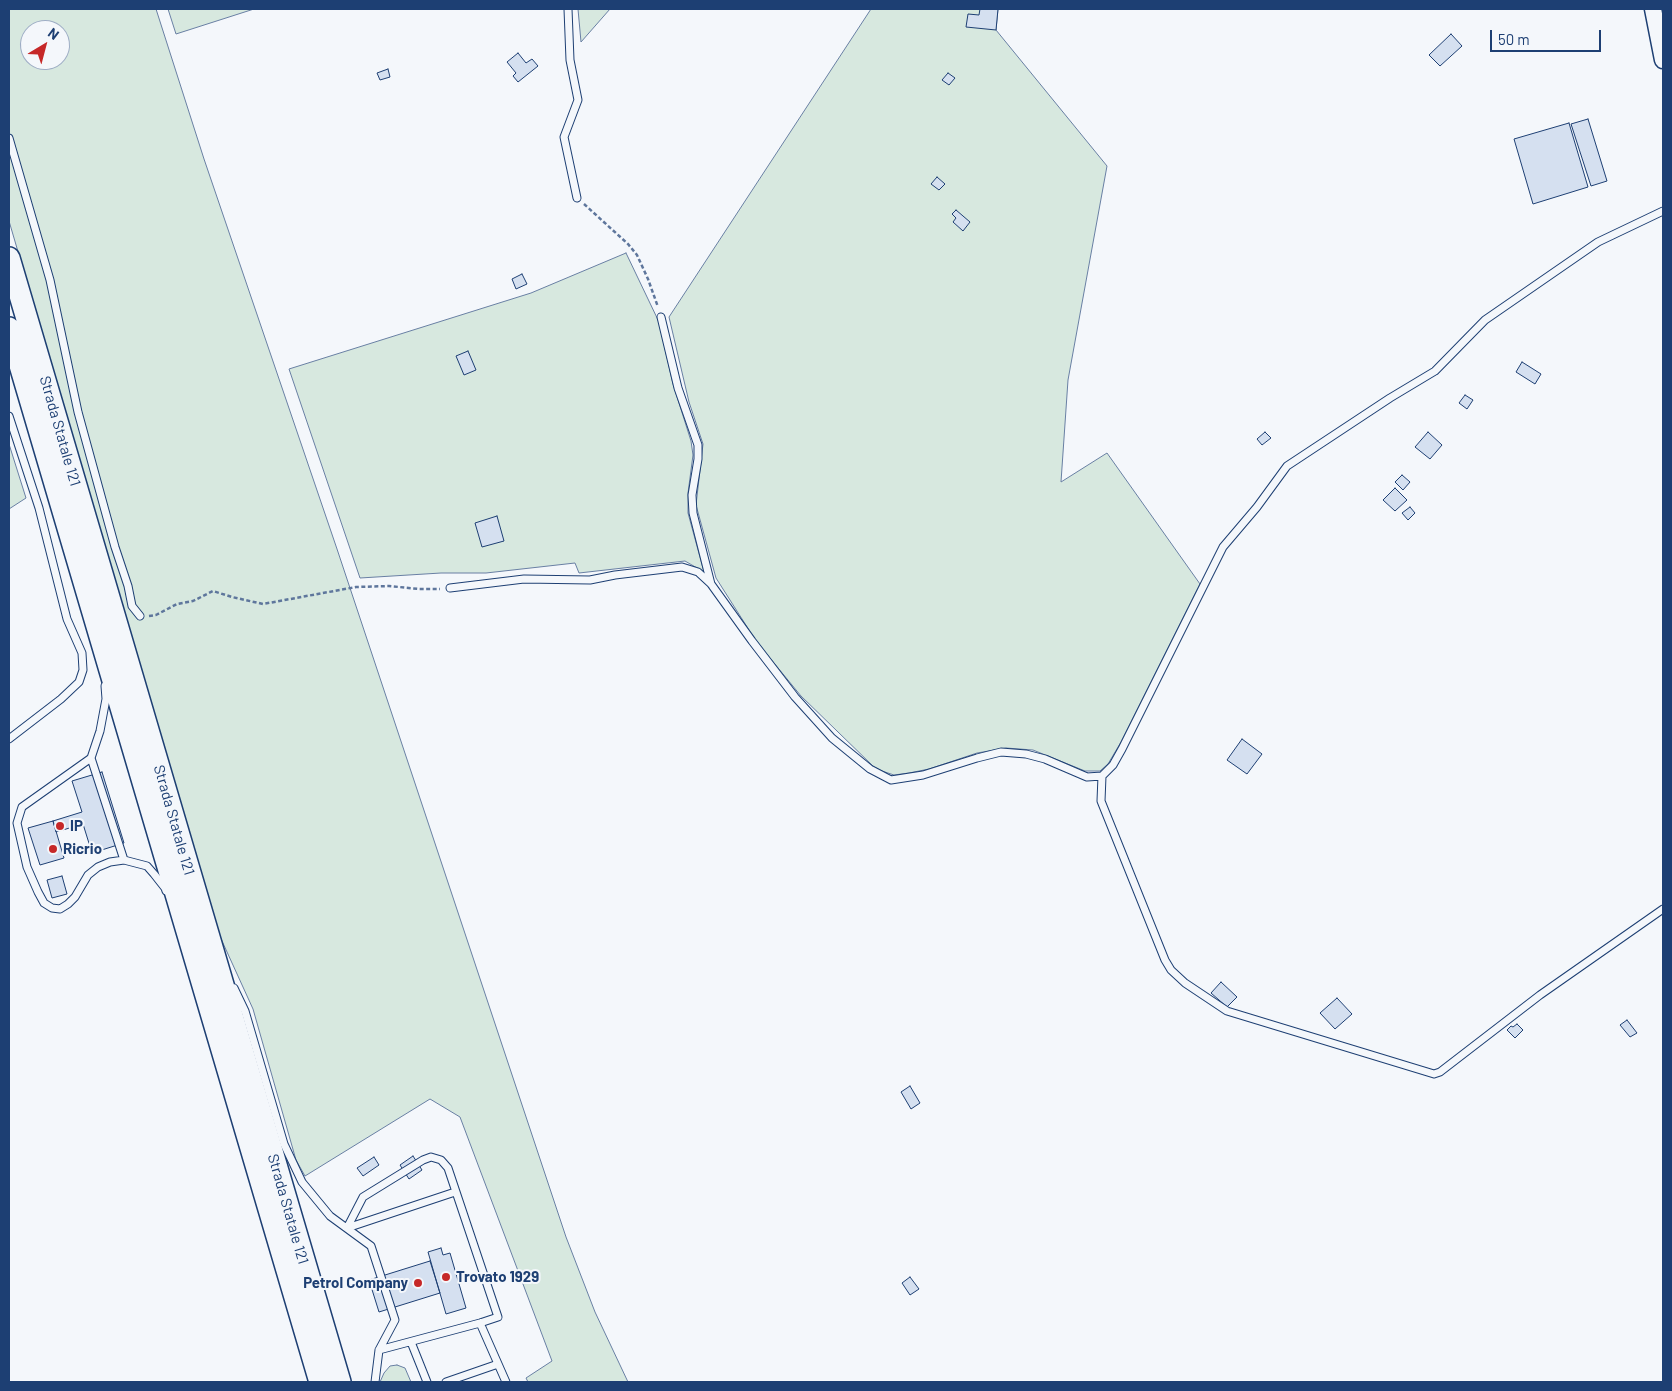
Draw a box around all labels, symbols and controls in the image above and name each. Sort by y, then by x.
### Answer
north arrow [20,20,70,70]
scale bar [1492,20,1603,52]
text: N [45,24,63,43]
text: 50 m [1498,30,1530,48]
street label: Strada Statale 121 [36,374,84,488]
street label: Strada Statale 121 [150,763,198,877]
place label: IP [70,817,83,835]
marker: IP [54,820,66,832]
place label: Ricrio [63,840,102,858]
marker: Ricrio [47,843,59,855]
street label: Strada Statale 121 [264,1152,312,1266]
place label: Trovato 1929 [456,1268,539,1286]
marker: Trovato 1929 [440,1271,452,1283]
place label: Petrol Company [303,1274,408,1292]
marker: Petrol Company [412,1277,424,1289]

